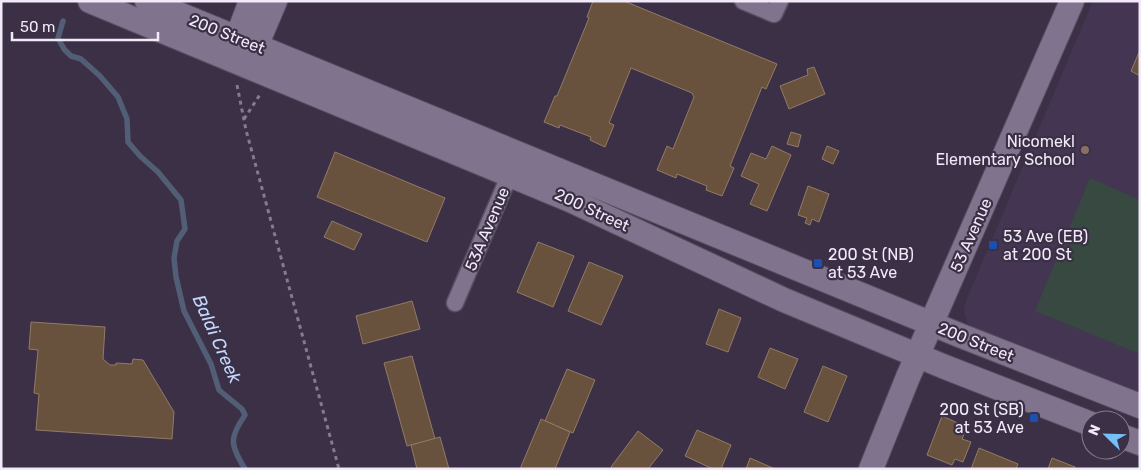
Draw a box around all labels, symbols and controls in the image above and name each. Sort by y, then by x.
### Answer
scale bar [12,10,159,42]
street label: 200 Street [186,10,268,58]
text: 50 m [20,18,55,36]
place label: Nicomekl Elementary School [935,132,1075,169]
marker: Nicomekl Elementary School [1079,144,1091,156]
street label: 53A Avenue [461,184,513,274]
street label: 200 Street [552,185,632,235]
street label: 53 Avenue [946,195,996,275]
place label: 53 Ave (EB) at 200 St [1003,227,1088,264]
marker: 53 Ave (EB) at 200 St [987,239,999,251]
place label: 200 St (NB) at 53 Ave [828,245,914,282]
marker: 200 St (NB) at 53 Ave [812,257,824,269]
water label: Baldi Creek [188,291,247,387]
street label: 200 Street [935,318,1017,366]
place label: 200 St (SB) at 53 Ave [940,400,1024,437]
north arrow [1081,410,1131,460]
marker: 200 St (SB) at 53 Ave [1028,412,1040,424]
text: N [1085,422,1104,438]

